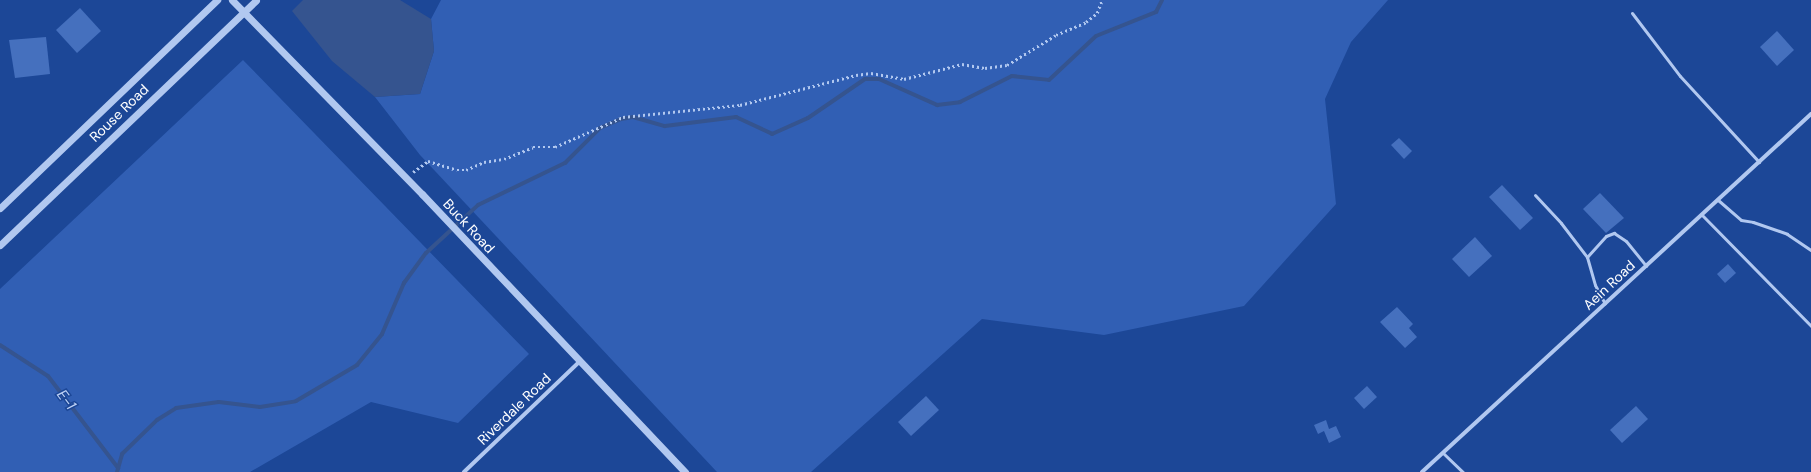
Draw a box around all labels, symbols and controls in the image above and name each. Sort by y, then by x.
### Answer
street label: Rouse Road [86,81,152,145]
street label: Buck Road [440,195,498,257]
street label: Aein Road [1580,257,1638,313]
street label: Riverdale Road [474,370,554,448]
water label: E-1 [53,386,79,414]

